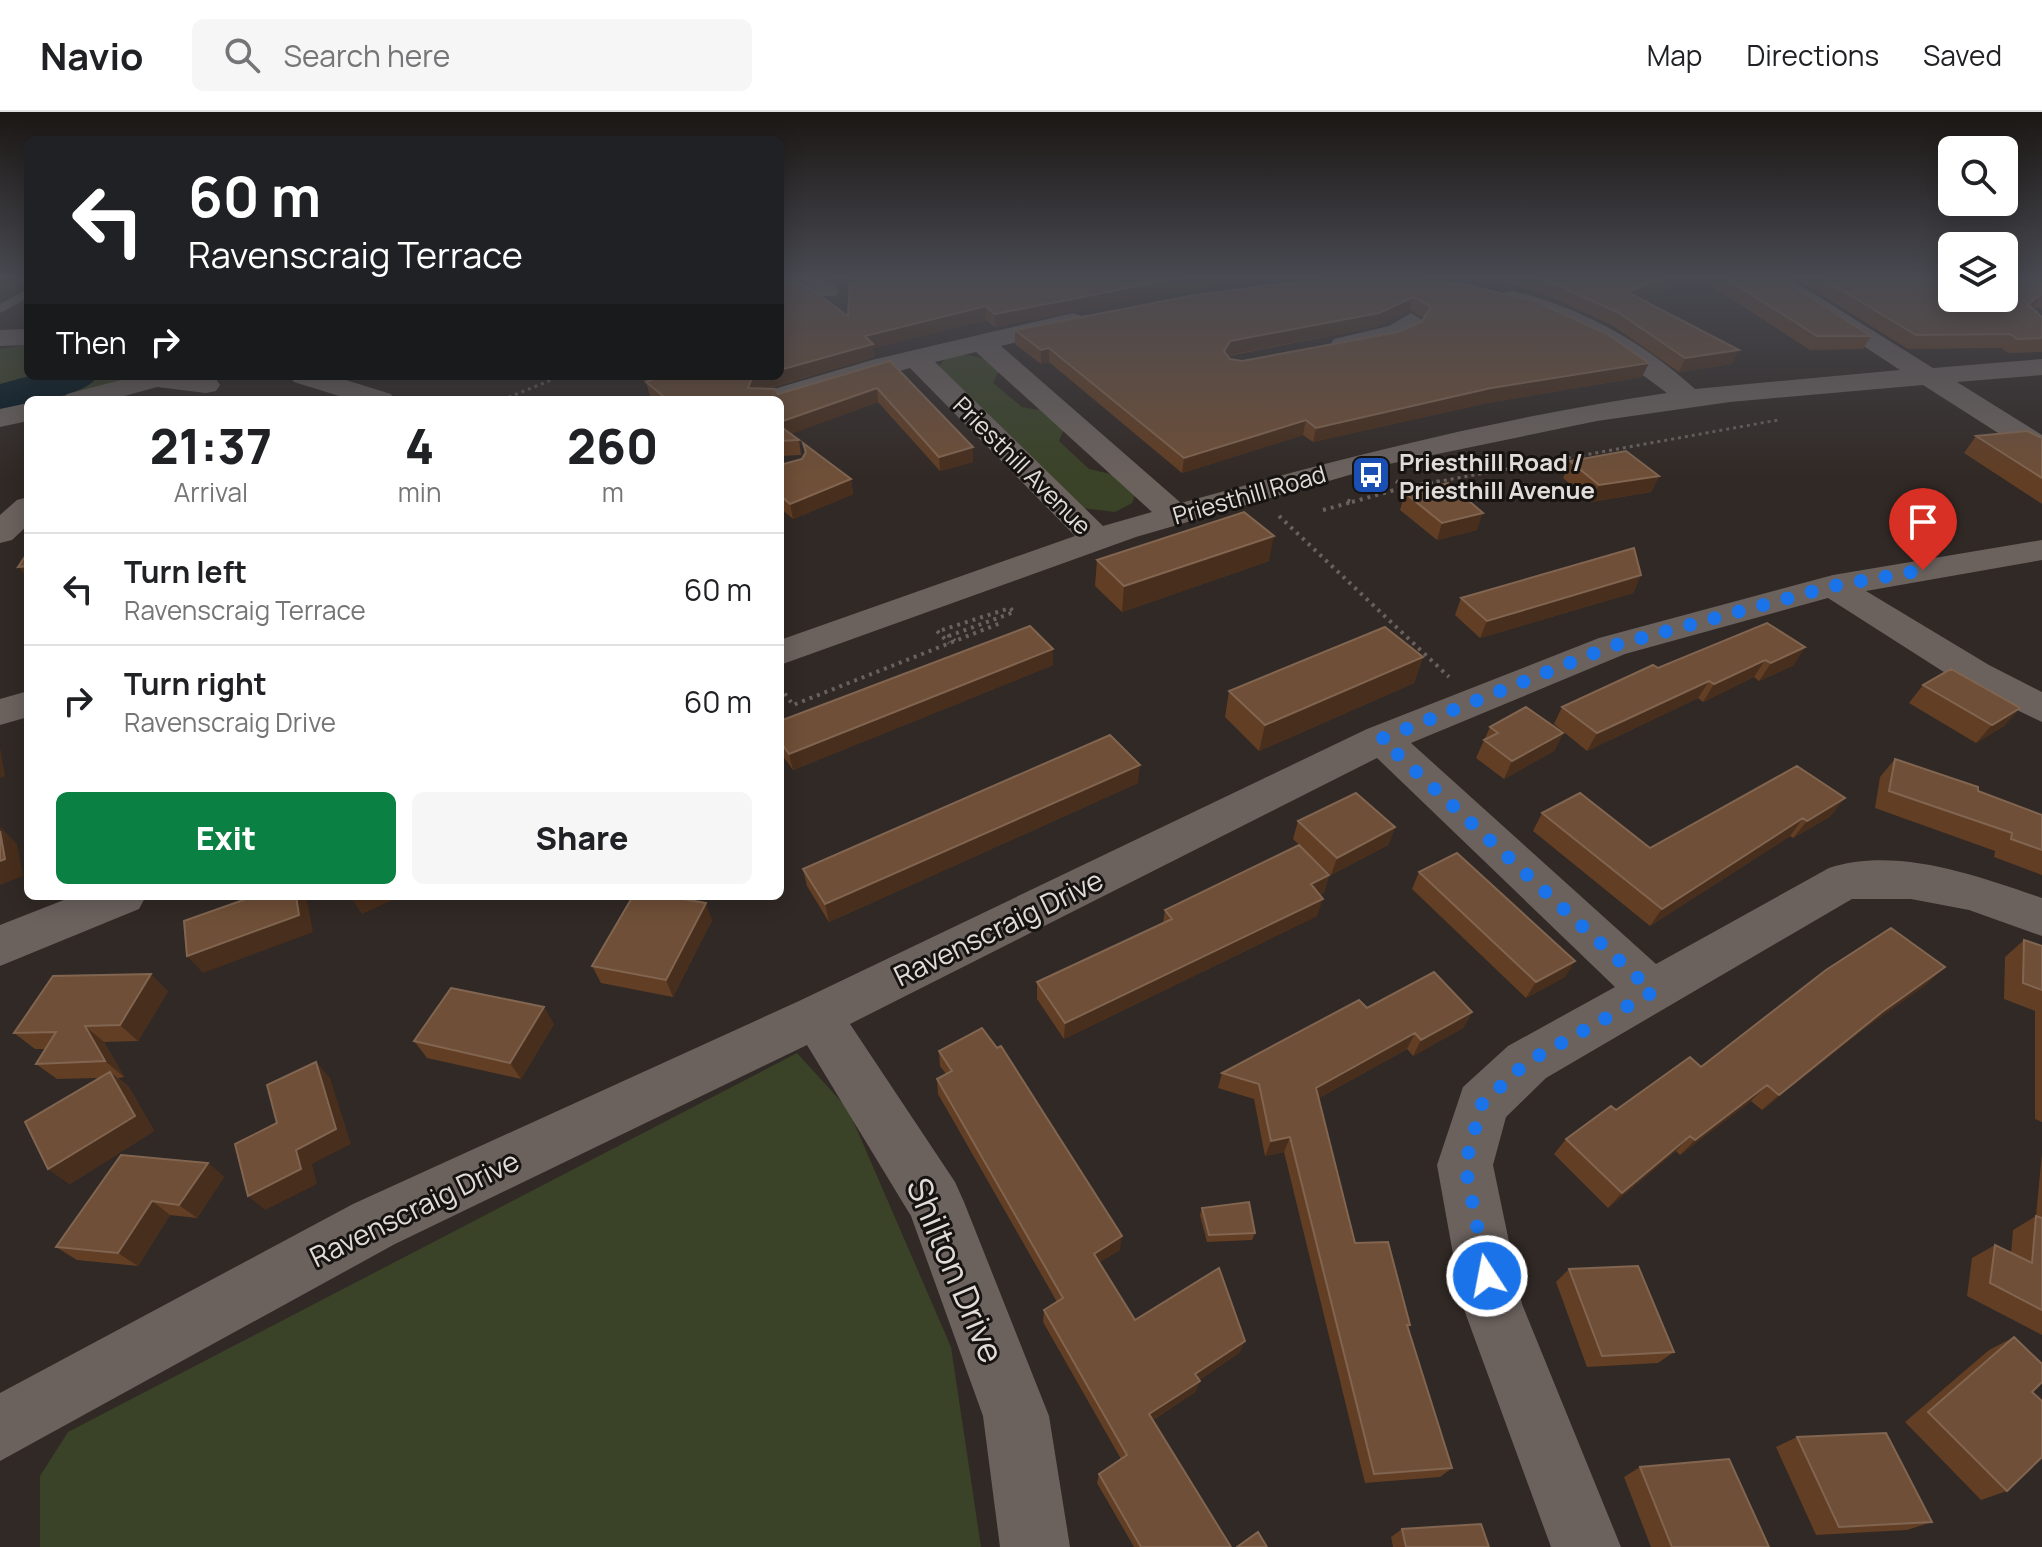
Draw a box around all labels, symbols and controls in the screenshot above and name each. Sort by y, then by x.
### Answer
search box [192,19,752,91]
text: Navio [40,29,144,81]
icon: search [220,33,264,77]
text: Search here [284,35,450,76]
text: Map [1647,36,1702,74]
text: Directions [1746,36,1879,74]
text: Saved [1923,36,2002,74]
map controls [1938,136,2018,312]
button: search [1938,136,2018,216]
text: 60 m [188,157,321,234]
icon: left [56,168,160,272]
text: Ravenscraig Terrace [188,230,523,279]
button: layers [1938,232,2018,312]
icon: right [143,320,187,364]
text: Then [56,322,127,363]
street label: Priesthill Avenue [947,389,1099,541]
text: 21:37 [150,413,272,478]
text: 4 [405,413,434,478]
text: 260 [567,413,658,478]
place label: Priesthill Road / Priesthill Avenue [1399,445,1595,506]
bus stop icon: Priesthill Road / Priesthill Avenue [1350,454,1392,496]
street label: Priesthill Road [1169,456,1329,532]
text: Arrival [174,474,248,510]
text: min [398,474,441,510]
text: m [602,474,624,510]
pin [1889,488,1957,570]
icon: arrive [1901,500,1945,544]
text: Turn left [124,551,247,592]
icon: left [56,567,100,611]
text: 60 m [684,569,752,610]
text: Ravenscraig Terrace [124,592,366,628]
text: Turn right [124,663,267,704]
icon: right [56,679,100,723]
text: 60 m [684,681,752,722]
text: Ravenscraig Drive [124,704,336,740]
button: Exit [56,792,396,884]
button: Share [412,792,752,884]
street label: Ravenscraig Drive [887,860,1109,994]
street label: Ravenscraig Drive [303,1141,525,1275]
street label: Shilton Drive [896,1171,1016,1369]
position arrow [1445,1234,1529,1318]

